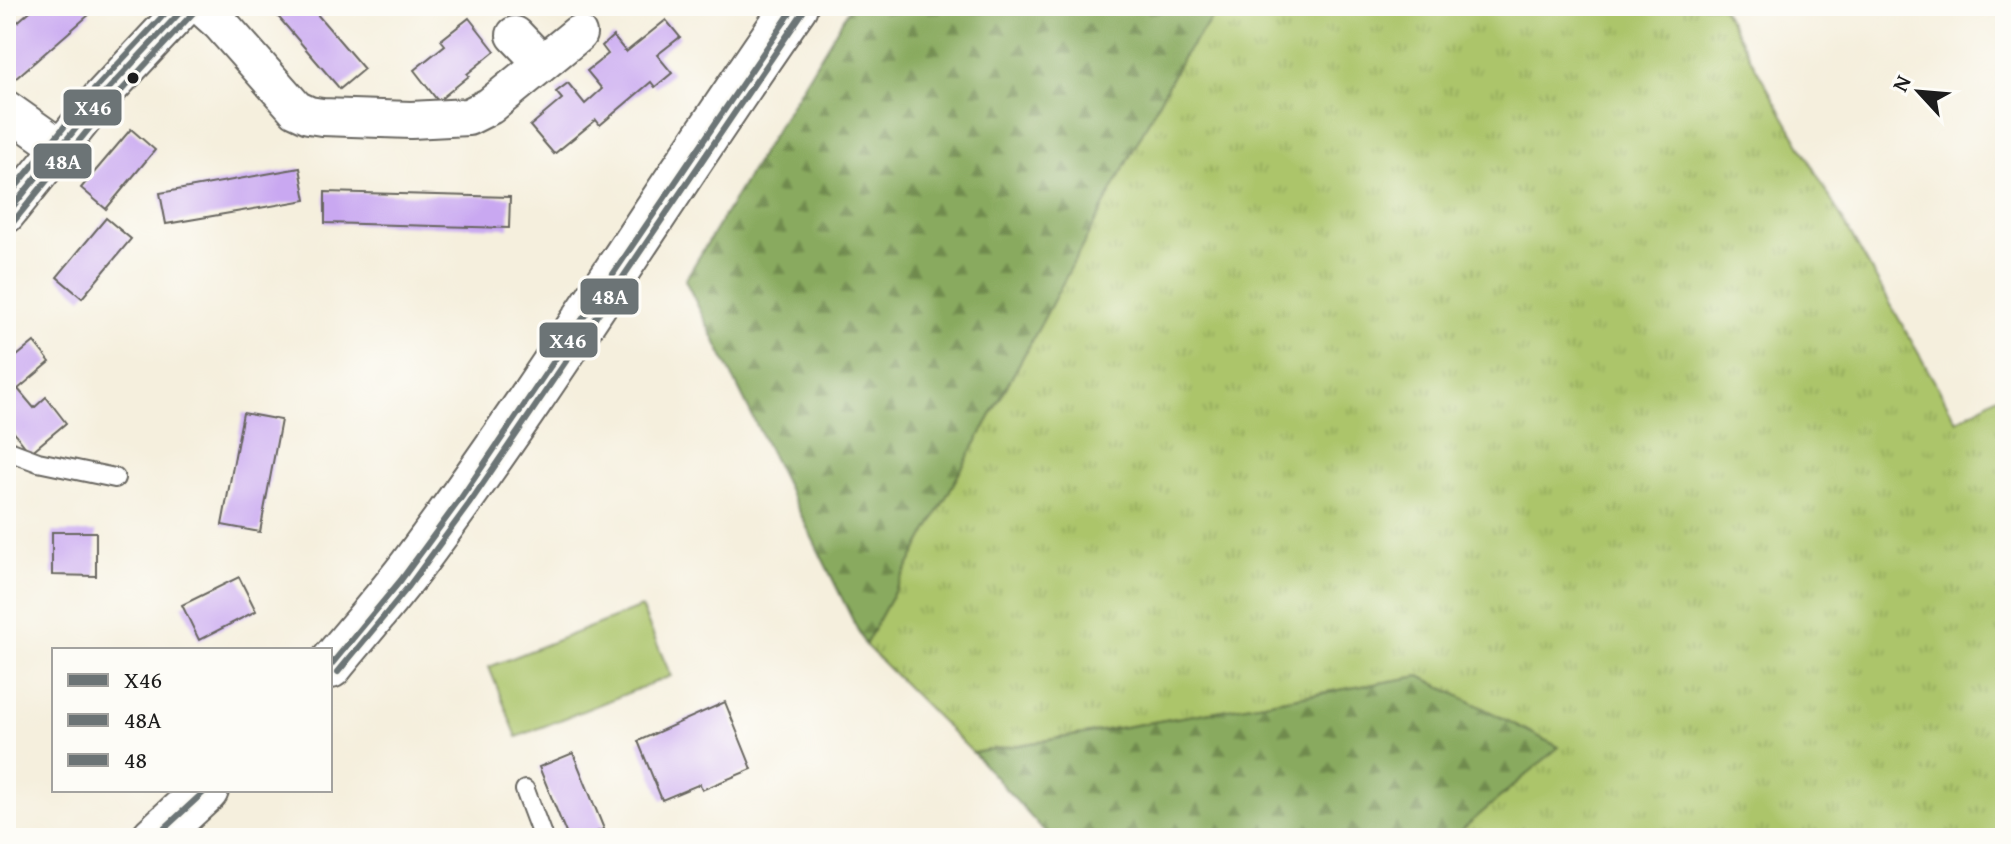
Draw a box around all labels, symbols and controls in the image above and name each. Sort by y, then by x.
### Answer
north arrow [1879,52,1959,132]
text: N [1883,69,1919,97]
unlabelled marker [125,70,141,86]
line badge: X46 [62,88,123,127]
text: X46 [75,91,111,123]
line badge: 48A [32,142,93,180]
text: 48A [45,145,81,177]
line badge: 48A [579,277,640,316]
text: 48A [592,280,628,312]
line badge: X46 [538,321,599,359]
text: X46 [550,324,586,356]
legend [52,648,332,792]
text: X46 [124,662,162,697]
text: 48A [124,702,162,737]
text: 48 [124,742,147,777]

